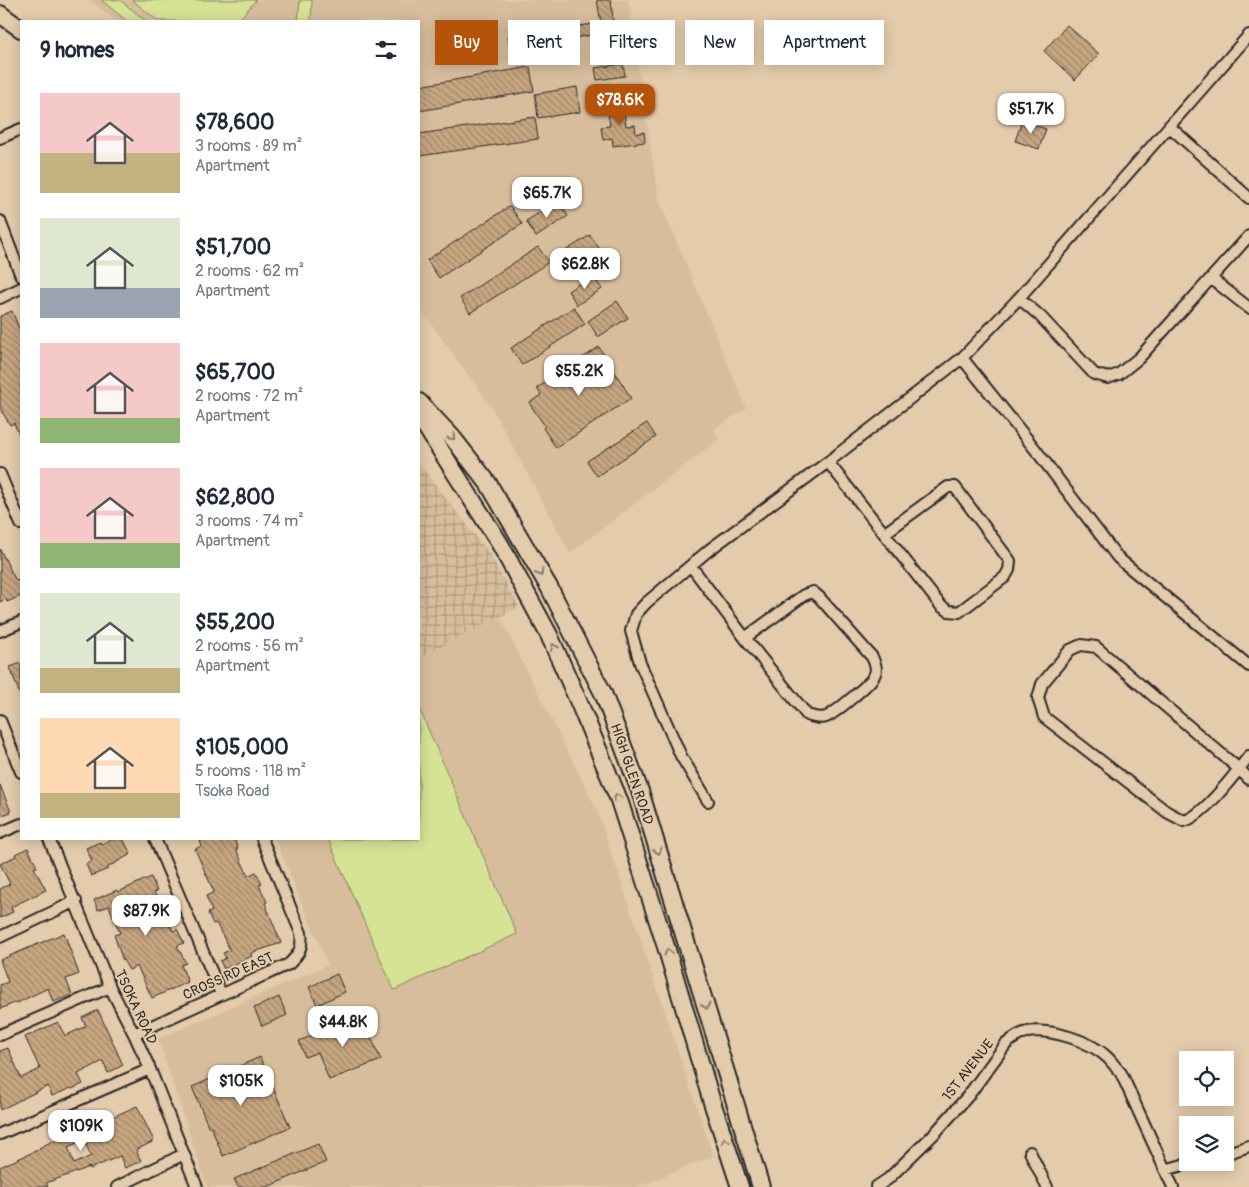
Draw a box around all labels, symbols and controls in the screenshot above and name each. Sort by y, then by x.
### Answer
chip: Buy [435,20,498,65]
chip: Rent [508,20,580,65]
chip: Filters [590,20,675,65]
chip: New [685,20,754,65]
chip: Apartment [764,20,884,65]
icon: filters [372,36,400,64]
text: 9 homes [40,37,114,64]
pin: $78.6K [579,84,661,126]
text: $78.6K [596,90,644,110]
pin: $51.7K [990,92,1072,135]
text: $51.7K [1008,99,1054,119]
text: $78,600 [195,109,274,136]
icon: home [80,113,140,173]
text: 3 rooms · 89 m² [195,136,302,156]
text: Apartment [195,156,270,176]
pin: $65.7K [506,176,588,219]
text: $65.7K [523,183,571,203]
text: $51,700 [195,234,271,261]
icon: home [80,238,140,298]
pin: $62.8K [544,248,626,290]
text: $62.8K [561,254,609,274]
text: 2 rooms · 62 m² [195,261,304,281]
text: Apartment [195,281,270,301]
pin: $55.2K [538,354,620,397]
text: $65,700 [195,359,275,386]
text: $55.2K [555,361,603,381]
icon: home [80,363,140,423]
text: 2 rooms · 72 m² [195,386,303,406]
text: Apartment [195,406,270,426]
one-way arrow [446,432,455,441]
text: $62,800 [195,484,275,511]
icon: home [80,488,140,548]
text: 3 rooms · 74 m² [195,511,304,531]
text: Apartment [195,531,270,551]
one-way arrow [534,568,544,577]
text: $55,200 [195,609,275,636]
icon: home [80,613,140,673]
text: 2 rooms · 56 m² [195,636,304,656]
one-way arrow [550,643,561,652]
text: Apartment [195,656,270,676]
street label: HIGH GLEN ROAD [607,721,657,827]
text: $105,000 [195,734,289,761]
icon: home [80,738,140,798]
text: 5 rooms · 118 m² [195,761,306,781]
text: Tsoka Road [195,781,270,801]
one-way arrow [613,793,623,802]
one-way arrow [653,846,663,855]
pin: $87.9K [105,894,187,937]
text: $87.9K [123,901,169,921]
street label: CROSS RD EAST [180,948,276,1004]
one-way arrow [663,948,673,956]
street label: TSOKA ROAD [111,967,161,1047]
one-way arrow [700,1002,710,1010]
pin: $44.8K [302,1006,384,1048]
text: $44.8K [319,1012,367,1032]
street label: 1ST AVENUE [939,1036,997,1104]
map controls [1179,1051,1234,1171]
button: locate [1179,1051,1234,1106]
pin: $105K [206,1064,276,1107]
text: $105K [219,1071,263,1091]
pin: $109K [46,1110,116,1152]
text: $109K [59,1116,103,1136]
button: layers [1179,1116,1234,1171]
one-way arrow [720,1137,730,1145]

